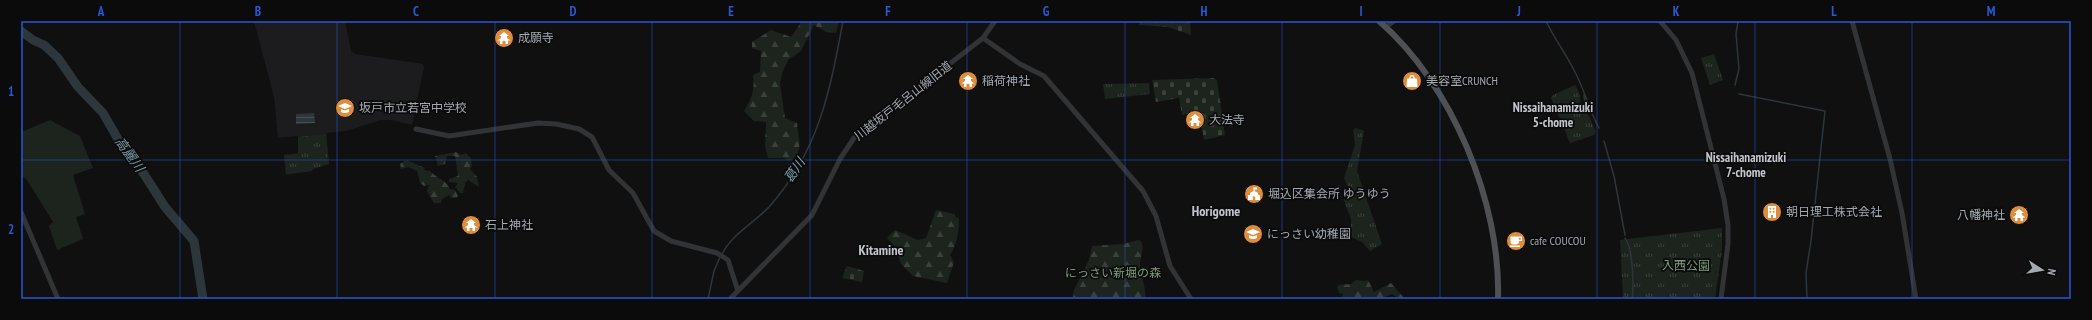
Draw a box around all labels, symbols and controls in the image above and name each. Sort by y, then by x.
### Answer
text: A [97,3,105,20]
text: B [255,3,261,20]
text: C [413,3,419,20]
text: D [570,3,577,20]
text: E [728,3,734,20]
text: F [885,3,891,20]
text: G [1043,3,1050,20]
text: H [1201,3,1208,20]
text: I [1359,3,1363,20]
text: J [1516,3,1521,20]
text: K [1673,3,1680,20]
text: L [1831,3,1837,20]
text: M [1987,3,1996,20]
temple icon: 成願寺 [493,27,515,49]
place label: 成願寺 [518,30,554,45]
street label: 川越坂戸毛呂山線旧道 [851,58,955,143]
temple icon: 稲荷神社 [957,70,979,92]
shop icon: 美容室CRUNCH [1401,70,1423,92]
place label: 稲荷神社 [982,73,1030,88]
place label: 美容室CRUNCH [1426,73,1498,88]
text: 1 [8,83,14,100]
school or university icon: 坂戸市立若宮中学校 [334,97,356,119]
district label: Nissaihanamizuki 5-chome [1513,99,1593,131]
place label: 坂戸市立若宮中学校 [359,100,467,115]
temple icon: 大法寺 [1184,109,1206,131]
place label: 大法寺 [1209,112,1245,127]
water label: 高麗川 [111,134,149,177]
district label: Nissaihanamizuki 7-chome [1706,149,1786,181]
water label: 葛川 [780,153,810,186]
public building icon: 堀込区集会所 ゆうゆう [1243,183,1265,205]
place label: 堀込区集会所 ゆうゆう [1268,186,1391,201]
building icon: 朝日理工株式会社 [1761,201,1783,223]
district label: Horigome [1192,202,1240,220]
place label: 朝日理工株式会社 [1786,204,1882,219]
temple icon: 八幡神社 [2008,204,2030,226]
place label: 八幡神社 [1957,207,2005,222]
temple icon: 石上神社 [460,214,482,236]
place label: 石上神社 [485,217,533,232]
text: 2 [8,221,14,238]
school or university icon: にっさい幼稚園 [1242,223,1264,245]
place label: にっさい幼稚園 [1267,226,1351,241]
cafe icon: cafe COUCOU [1505,230,1527,252]
place label: cafe COUCOU [1530,233,1586,248]
district label: Kitamine [859,241,903,259]
north arrow [2022,250,2062,290]
park label: 入西公園 [1662,258,1710,273]
park label: にっさい新堀の森 [1065,265,1161,280]
text: N [2044,268,2059,276]

